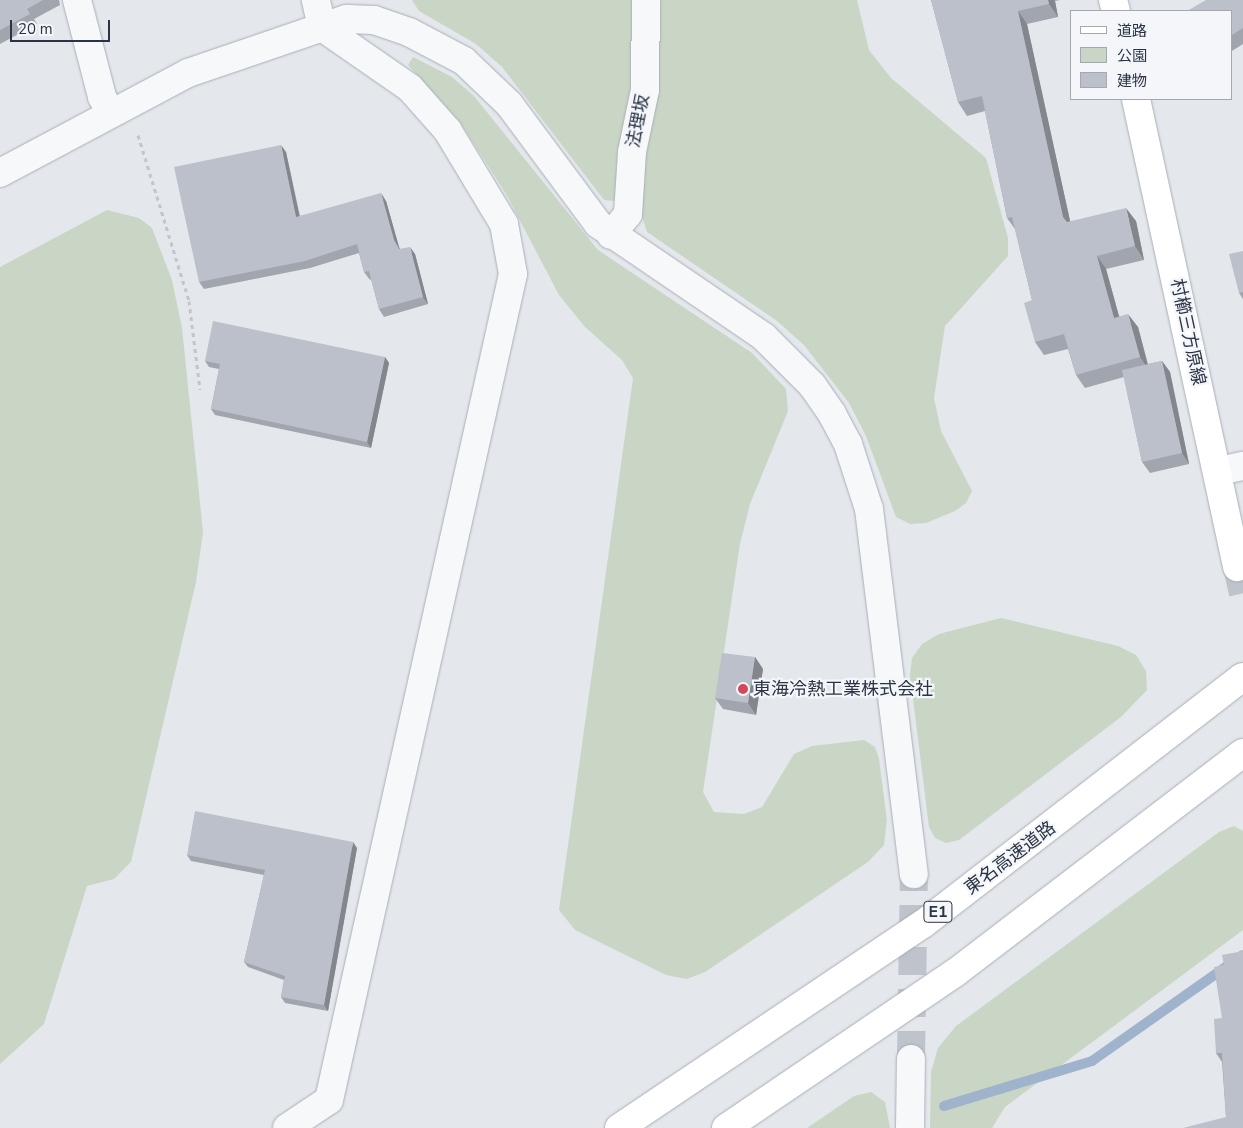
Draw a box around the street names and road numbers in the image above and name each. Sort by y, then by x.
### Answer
street label: 法理坂 [622,92,654,150]
street label: 村櫛三方原線 [1166,277,1210,387]
street label: 東名高速道路 [960,817,1060,899]
road number: E1 [923,899,953,926]

